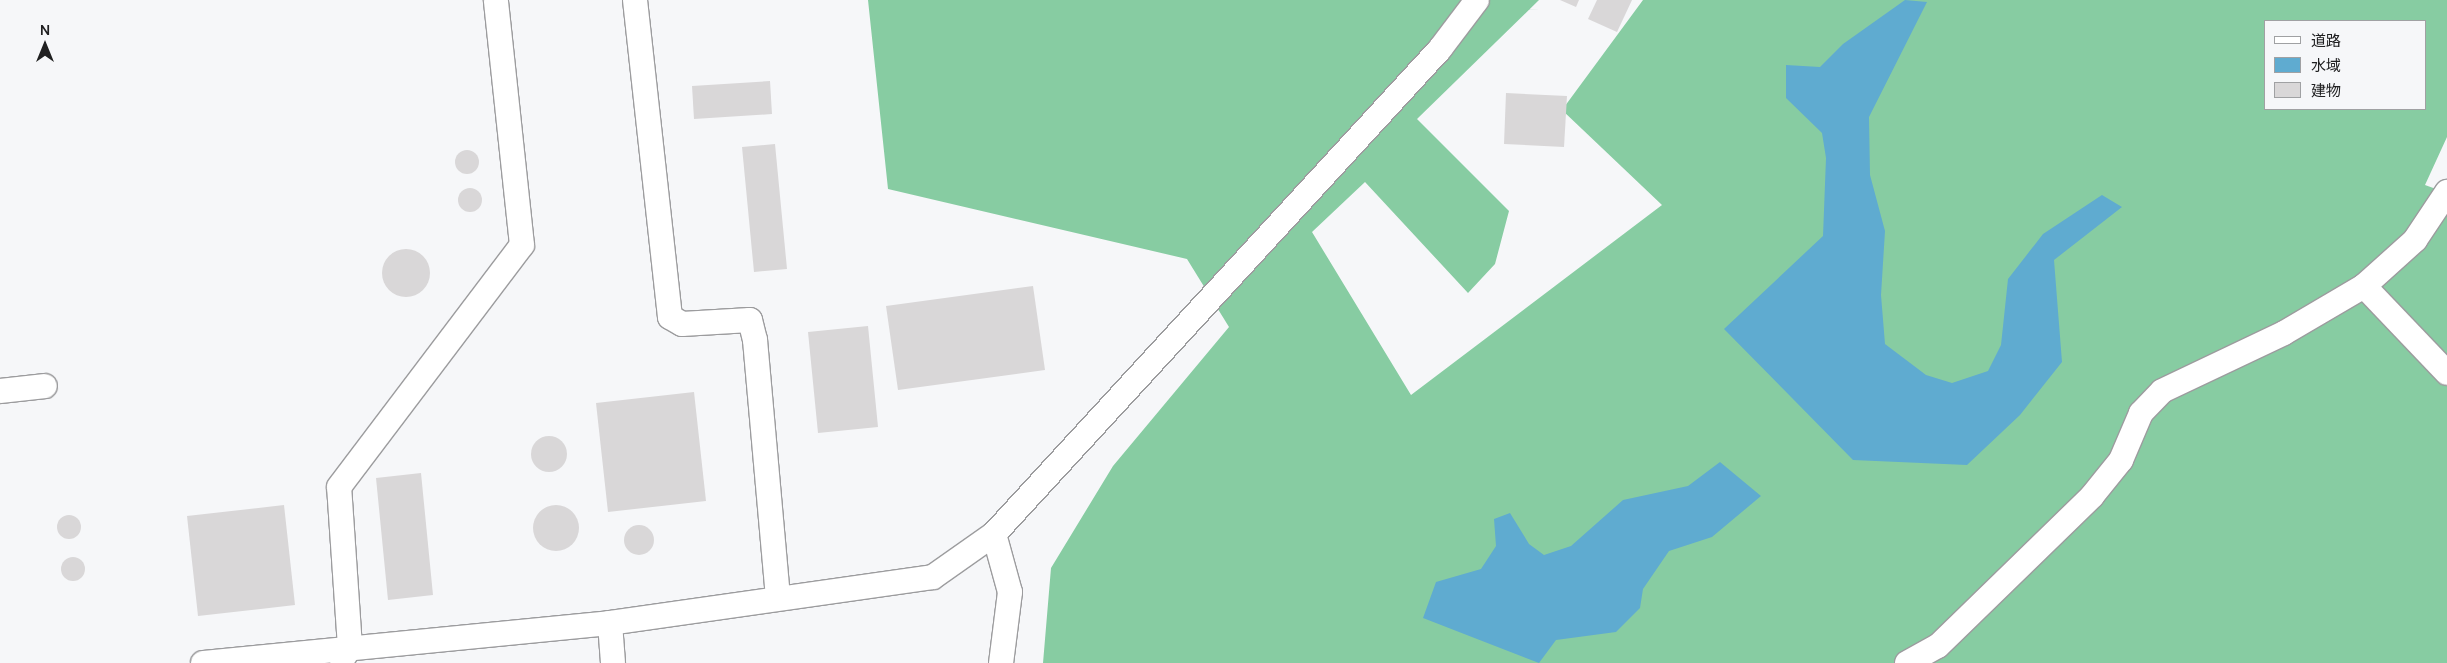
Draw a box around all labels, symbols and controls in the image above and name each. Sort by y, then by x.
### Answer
north arrow [20,20,70,70]
text: N [40,20,50,39]
legend [2264,20,2427,110]
text: 道路 [2311,30,2341,51]
text: 水域 [2311,55,2341,76]
text: 建物 [2311,80,2341,101]

